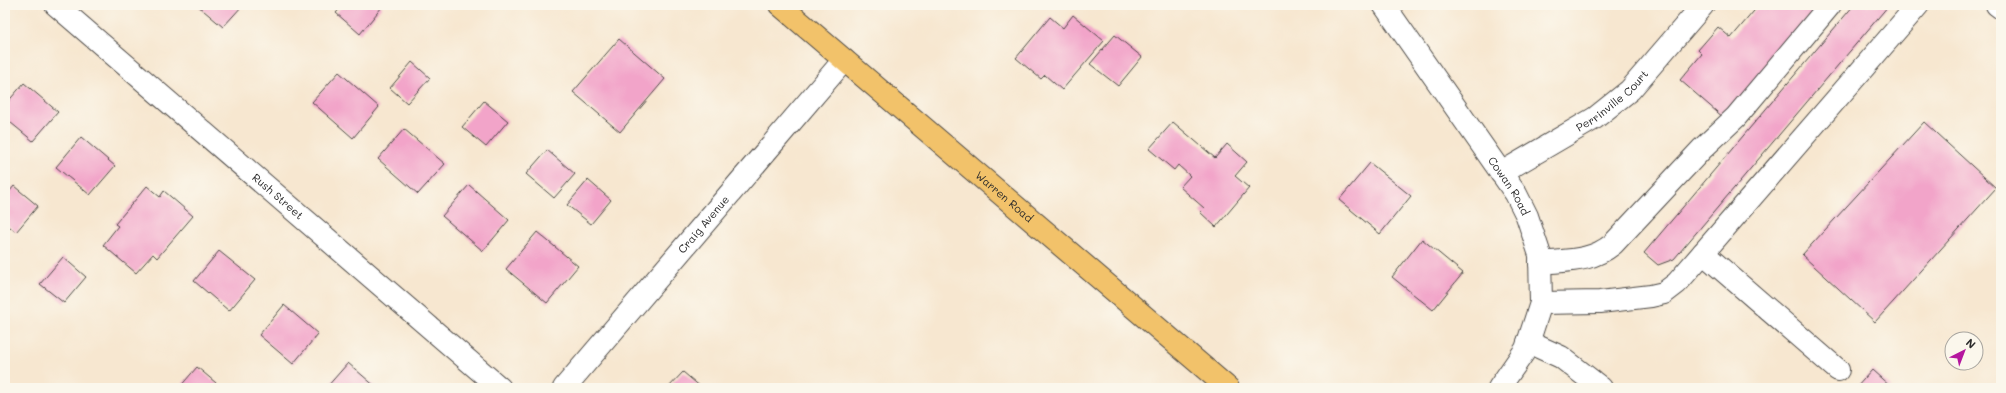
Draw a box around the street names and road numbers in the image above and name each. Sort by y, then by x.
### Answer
street label: Perrinville Court [1573,66,1651,135]
street label: Cowan Road [1485,153,1533,218]
street label: Warren Road [973,167,1037,225]
street label: Rush Street [249,170,307,222]
street label: Craig Avenue [674,192,732,256]

